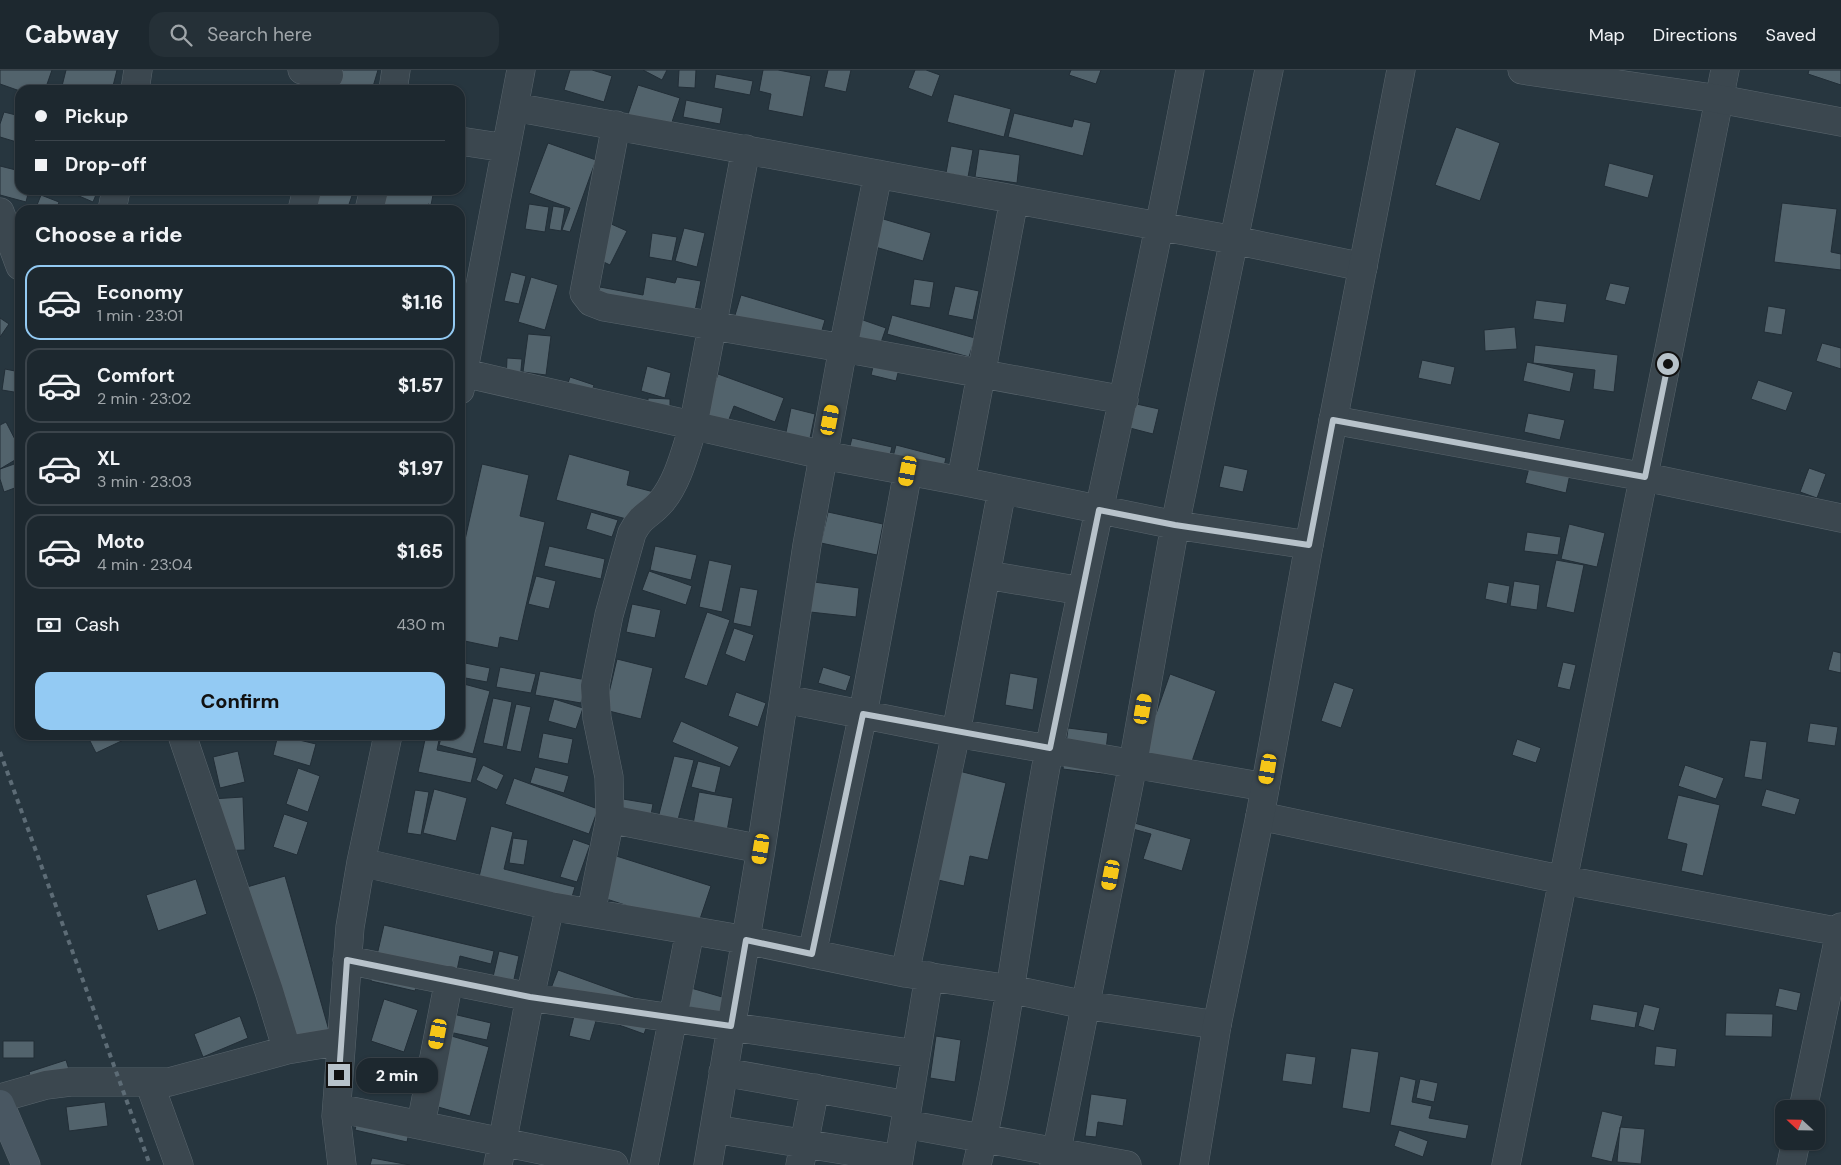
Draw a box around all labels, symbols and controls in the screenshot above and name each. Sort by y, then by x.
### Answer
search box [149,12,499,57]
text: Cabway [25,19,119,50]
icon: search [167,21,195,49]
text: Search here [207,22,312,47]
text: Map [1589,23,1625,47]
text: Directions [1653,23,1738,47]
text: Saved [1766,23,1816,47]
text: Pickup [65,104,129,129]
text: Drop-off [65,152,147,177]
text: Choose a ride [35,220,183,249]
icon: car [37,280,82,325]
text: Economy [97,280,184,305]
text: $1.16 [401,290,443,315]
text: 1 min · 23:01 [97,305,183,326]
route start [1657,353,1679,375]
icon: car [37,363,82,408]
text: Comfort [97,363,175,388]
text: $1.57 [398,373,443,398]
text: 2 min · 23:02 [97,388,191,409]
car [819,404,840,436]
icon: car [37,446,82,491]
text: XL [97,446,120,471]
car [897,455,918,487]
text: $1.97 [398,456,443,481]
text: 3 min · 23:03 [97,471,192,492]
icon: car [37,529,82,574]
text: Moto [97,529,145,554]
text: $1.65 [397,539,443,564]
text: 4 min · 23:04 [97,554,193,575]
icon: cash [35,611,63,639]
text: Cash [75,612,119,637]
text: 430 m [396,614,445,635]
button: Confirm [35,672,445,730]
car [1133,693,1152,725]
car [1258,753,1277,785]
car [751,833,770,865]
car [1100,859,1121,891]
car [427,1018,448,1050]
callout: 2 min [356,1058,439,1092]
route end [328,1064,350,1086]
text: 2 min [376,1065,418,1086]
north arrow [1775,1100,1825,1150]
map controls [1775,1100,1825,1150]

